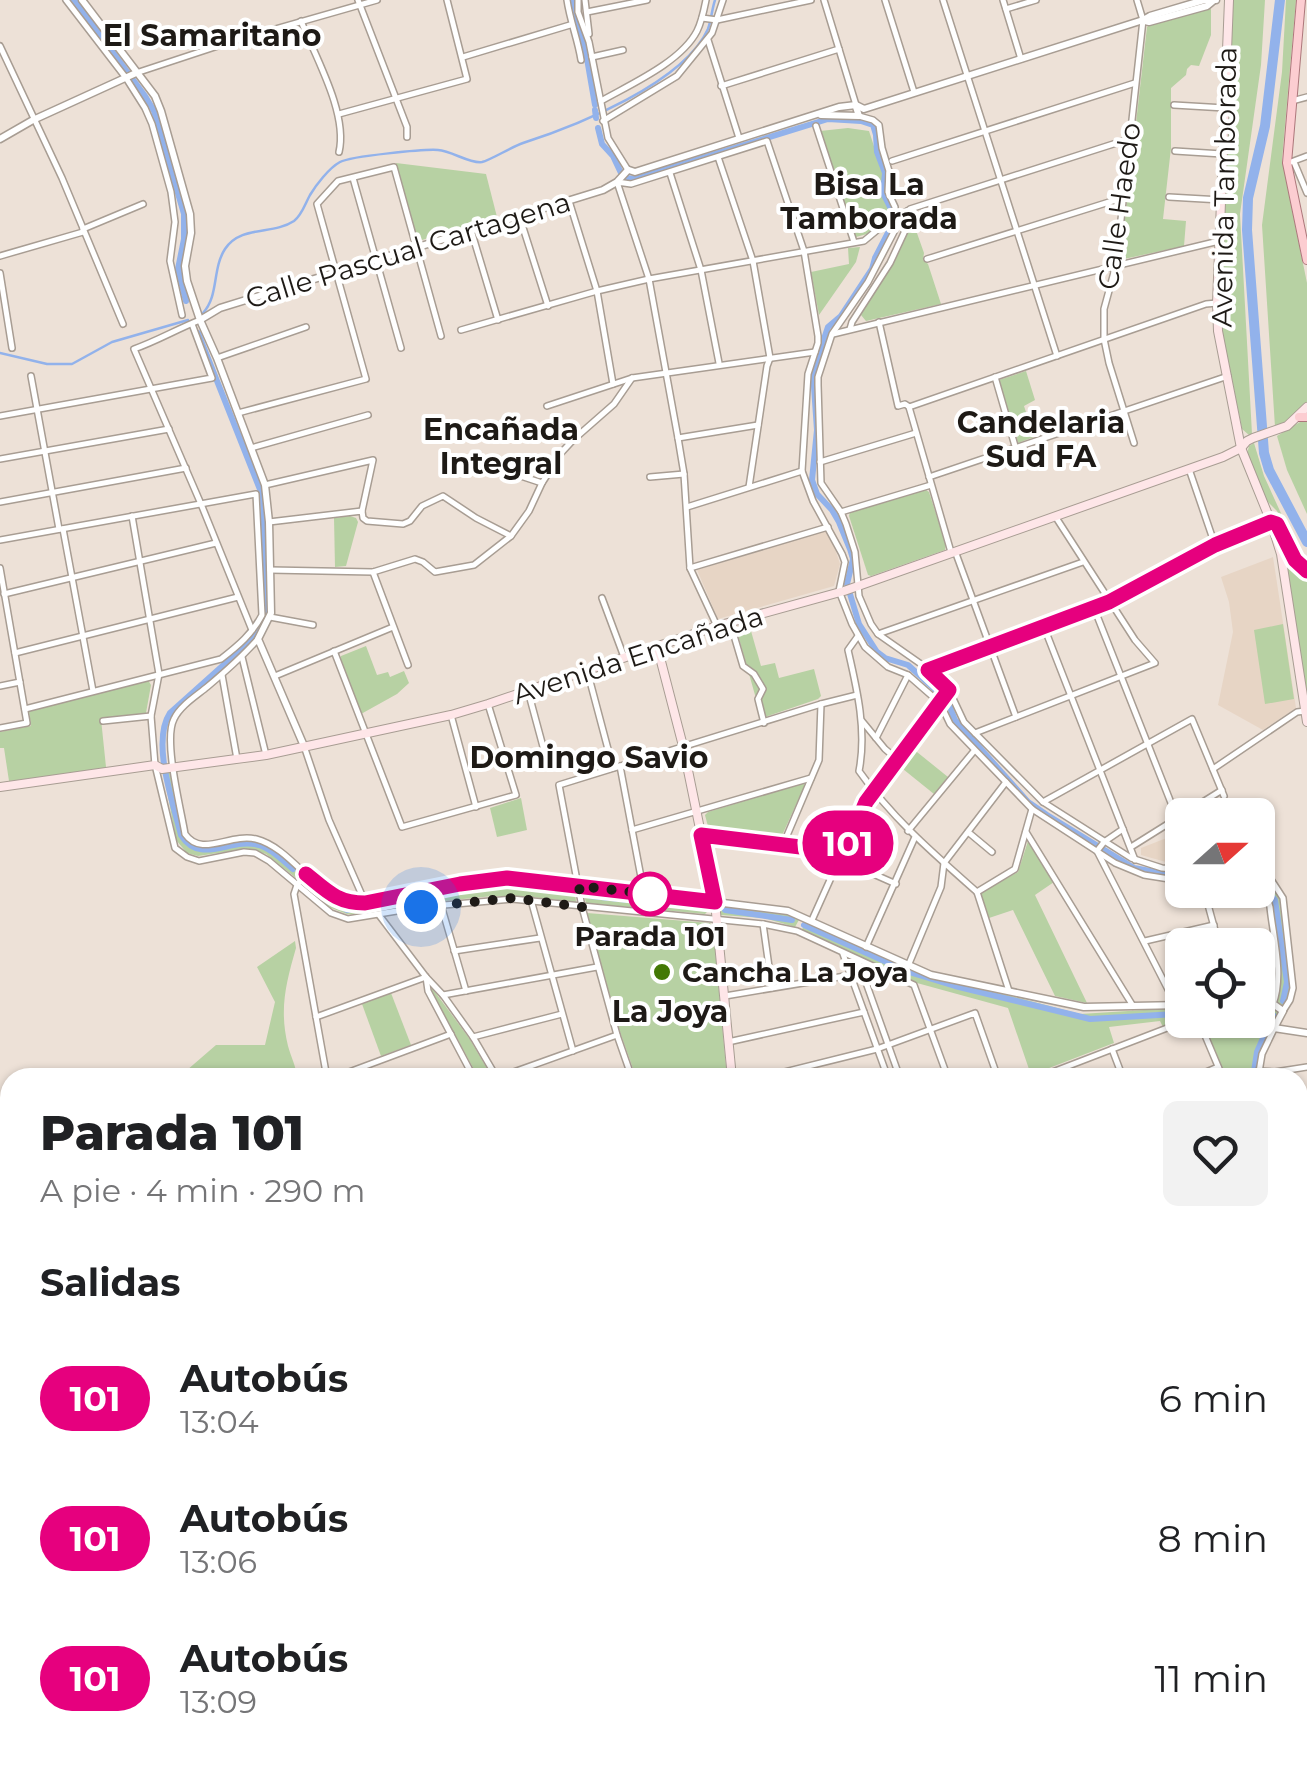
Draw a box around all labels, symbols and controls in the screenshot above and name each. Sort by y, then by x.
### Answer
district label: El Samaritano [103,17,321,54]
street label: Avenida Tamborada [1205,46,1243,328]
street label: Calle Haedo [1090,120,1148,292]
district label: Bisa La Tamborada [780,166,958,237]
street label: Calle Pascual Cartagena [241,184,575,316]
district label: Candelaria Sud FA [957,404,1125,475]
district label: Encañada Integral [423,411,579,482]
street label: Avenida Encañada [509,598,767,712]
district label: Domingo Savio [470,739,708,776]
north arrow [1165,798,1275,908]
map controls [1165,798,1275,1038]
line badge: 101 [790,810,906,876]
text: 101 [822,822,874,865]
marker: Parada 101 [629,873,671,915]
your location [396,882,446,932]
place label: Parada 101 [574,919,726,953]
button: locate [1165,928,1275,1038]
place label: Cancha La Joya [682,955,909,989]
marker: Cancha La Joya [651,961,673,983]
district label: La Joya [612,993,728,1030]
button: heart [1163,1101,1268,1206]
text: Parada 101 [40,1104,304,1162]
text: A pie · 4 min · 290 m [40,1171,366,1210]
text: Salidas [40,1259,181,1306]
text: Autobús [180,1355,348,1402]
text: 6 min [1159,1375,1268,1422]
text: 101 [69,1377,121,1420]
text: 13:04 [180,1402,259,1441]
text: Autobús [180,1495,348,1542]
text: 8 min [1158,1515,1268,1562]
text: 101 [69,1517,121,1560]
text: 13:06 [180,1542,257,1581]
text: Autobús [180,1635,348,1682]
text: 11 min [1154,1655,1268,1702]
text: 101 [69,1657,121,1700]
text: 13:09 [180,1682,257,1721]

